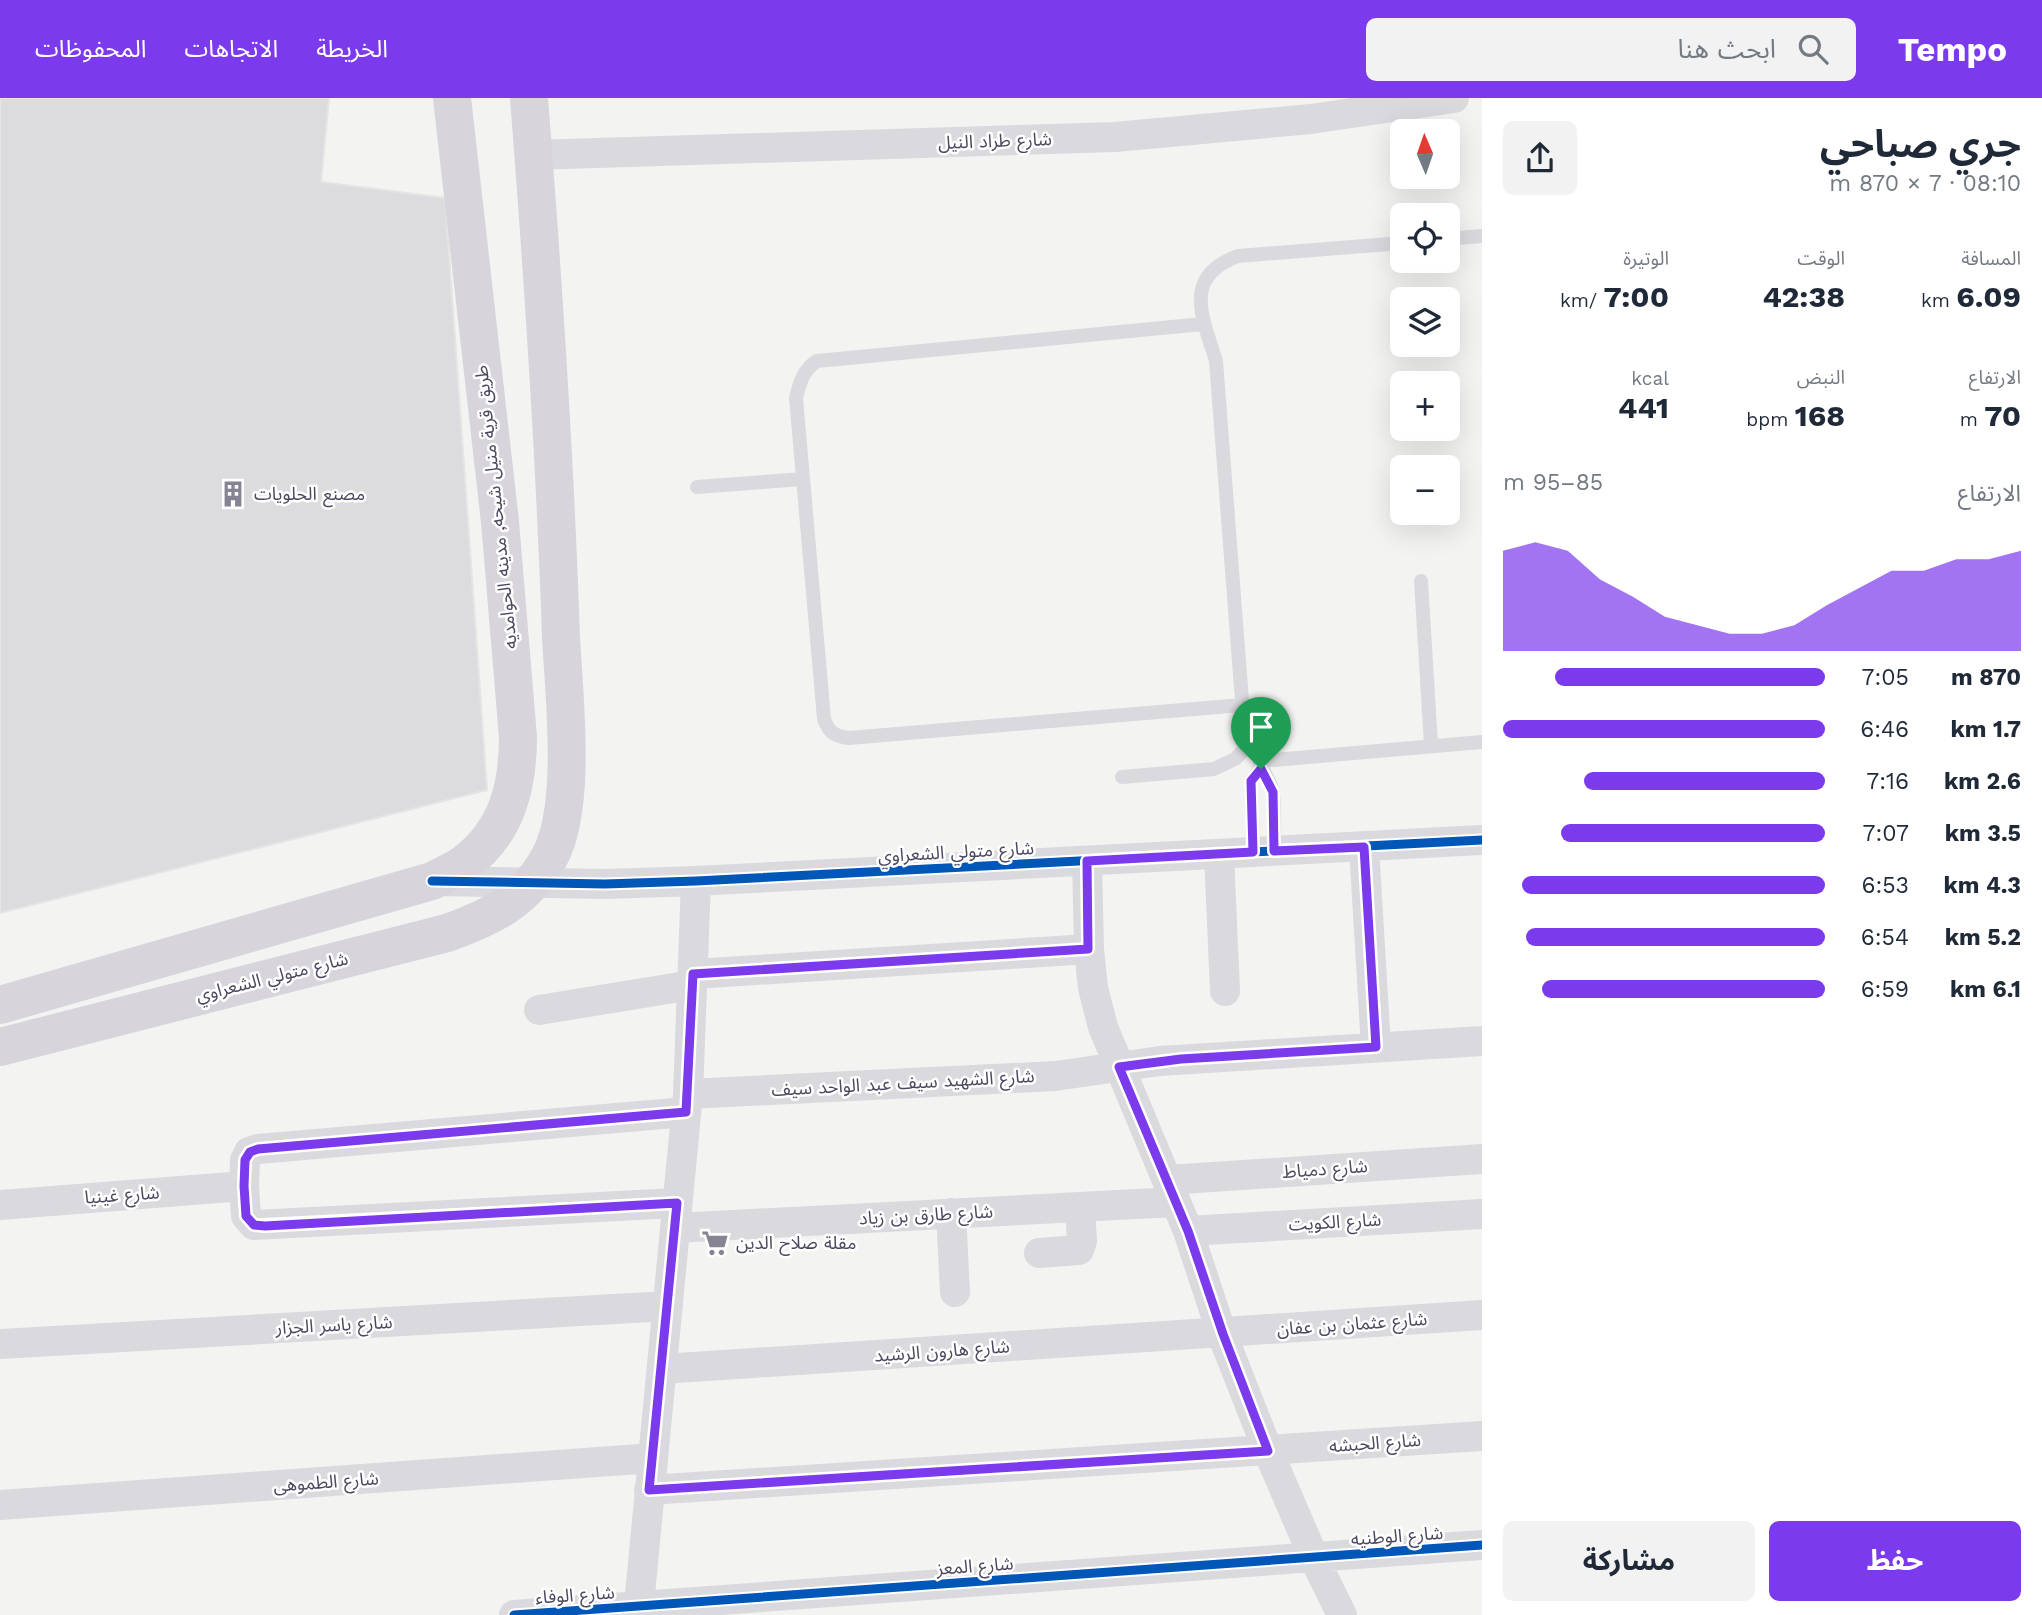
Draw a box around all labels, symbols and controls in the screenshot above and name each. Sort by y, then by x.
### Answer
search box [1366,18,1856,81]
icon: search [1794,30,1832,68]
text: Tempo [1898,30,2007,69]
text: ابحث هنا [1677,34,1776,64]
text: المحفوظات [35,35,146,63]
text: الاتجاهات [184,35,278,63]
text: الخريطة [316,35,388,63]
north arrow [1390,119,1460,189]
map controls [1390,119,1460,525]
button: share [1503,121,1577,195]
text: جري صباحي [1820,122,2021,166]
street label: شارع طراد النيل [938,128,1053,157]
text: 08:10 · 7 × 870 m [1829,170,2021,197]
button: locate [1390,203,1460,273]
text: الوتيرة [1623,247,1669,270]
text: الوقت [1797,247,1845,270]
text: المسافة [1961,247,2021,270]
text: 7:00 [1604,279,1669,314]
text: 42:38 [1762,279,1845,314]
text: 6.09 [1956,279,2021,314]
button: layers [1390,287,1460,357]
text: /km [1560,289,1604,312]
text: km [1921,289,1956,312]
street label: طريق قرية منيل شيحه, مدينه الحوامديه [470,364,522,650]
text: النبض [1797,366,1845,389]
text: الارتفاع [1969,366,2021,389]
text: kcal [1631,367,1669,390]
button: + [1390,371,1460,441]
text: 441 [1618,390,1669,425]
text: 168 [1795,398,1845,433]
text: 70 [1984,398,2021,433]
text: bpm [1746,408,1795,431]
text: m [1960,408,1984,431]
button: − [1390,455,1460,525]
text: 85–95 m [1503,469,1603,496]
building icon: مصنع الحلويات [218,479,248,509]
text: الارتفاع [1958,480,2021,507]
place label: مصنع الحلويات [254,483,365,508]
text: 7:05 [1862,664,1909,691]
text: 870 m [1951,664,2021,691]
pin [1231,697,1291,769]
icon: arrive [1242,708,1280,746]
text: 6:46 [1860,716,1909,743]
text: 1.7 km [1950,716,2021,743]
text: 7:16 [1866,768,1909,795]
text: 2.6 km [1944,768,2021,795]
text: 7:07 [1863,820,1909,847]
text: 3.5 km [1945,820,2021,847]
street label: شارع متولي الشعراوي [877,837,1035,870]
text: 6:53 [1861,872,1909,899]
text: 4.3 km [1943,872,2021,899]
text: 6:54 [1861,924,1909,951]
text: 5.2 km [1945,924,2021,951]
street label: شارع متولي الشعراوي [194,947,351,1009]
text: 6:59 [1861,976,1909,1003]
text: 6.1 km [1950,976,2021,1003]
street label: شارع الشهيد سيف عبد الواحد سيف [771,1065,1035,1104]
street label: شارع دمياط [1282,1155,1369,1186]
street label: شارع غينيا [84,1181,160,1212]
street label: شارع طارق بن زياد [858,1201,994,1232]
street label: شارع الكويت [1288,1209,1382,1238]
supermarket icon: مقلة صلاح الدين [700,1228,730,1258]
place label: مقلة صلاح الدين [736,1232,856,1256]
street label: شارع عثمان بن عفان [1276,1308,1428,1343]
street label: شارع ياسر الجزار [274,1311,393,1342]
street label: شارع هارون الرشيد [873,1335,1011,1370]
street label: شارع الحبشه [1328,1429,1422,1460]
street label: شارع الطموهى [273,1467,380,1500]
button: مشاركة [1503,1521,1755,1601]
button: حفظ [1769,1521,2021,1601]
street label: شارع الوطنيه [1350,1522,1444,1553]
street label: شارع المعز [935,1552,1014,1583]
street label: شارع الوفاء [535,1581,616,1612]

